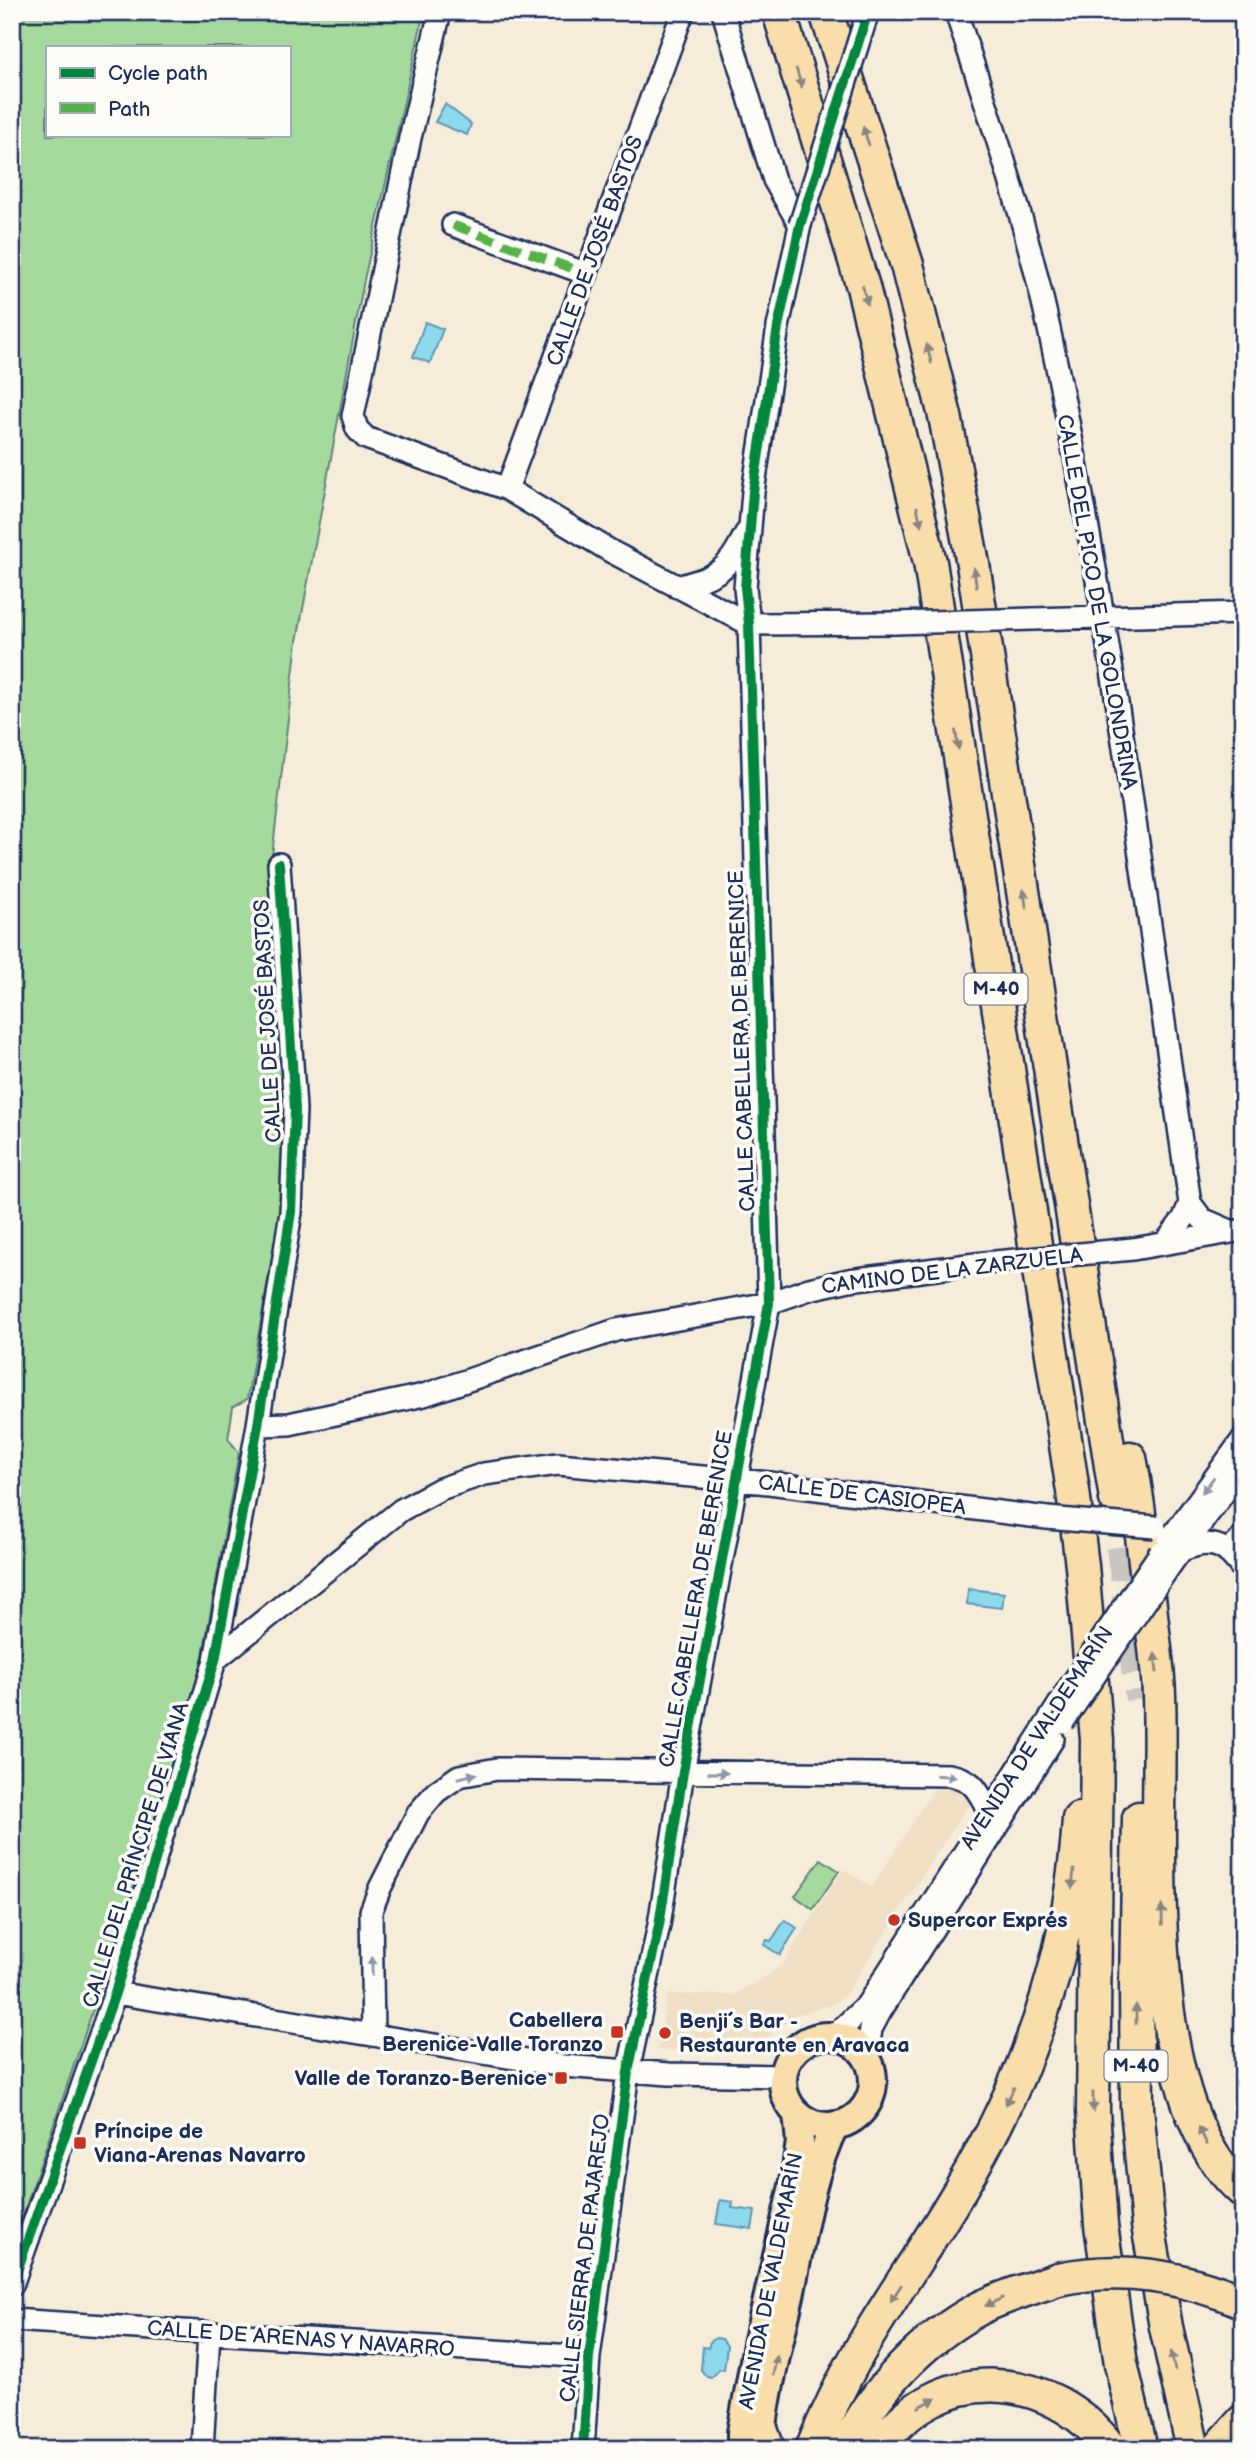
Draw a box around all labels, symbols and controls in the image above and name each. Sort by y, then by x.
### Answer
legend [46,46,290,136]
text: Cycle path [108,61,208,86]
one-way arrow [795,67,805,88]
text: Path [108,97,150,122]
one-way arrow [860,125,870,146]
street label: CALLE DE JOSÉ BASTOS [542,132,648,370]
one-way arrow [860,284,871,306]
one-way arrow [923,343,934,365]
street label: CALLE DEL PICO DE LA GOLONDRINA [1052,413,1142,792]
one-way arrow [914,505,925,527]
one-way arrow [969,566,980,588]
one-way arrow [952,729,963,751]
street label: CALLE CABELLERA DE BERENICE [724,870,760,1212]
one-way arrow [1019,887,1030,909]
street label: CALLE DE JOSÉ BASTOS [249,899,287,1143]
road number: M-40 [964,973,1028,1004]
street label: CAMINO DE LA ZARZUELA [820,1243,1084,1299]
street label: CALLE CABELLERA DE BERENICE [654,1429,738,1769]
street label: CALLE DE CASIOPEA [757,1470,967,1520]
one-way arrow [1201,1476,1216,1494]
street label: AVENIDA DE VALDEMARÍN [955,1622,1119,1854]
one-way arrow [1150,1652,1161,1674]
street label: CALLE DEL PRÍNCIPE DE VIANA [78,1699,194,2011]
one-way arrow [708,1767,730,1779]
one-way arrow [457,1770,479,1781]
one-way arrow [935,1771,957,1782]
one-way arrow [1067,1868,1078,1890]
one-way arrow [1156,1904,1168,1926]
place label: Supercor Exprés [908,1908,1068,1933]
marker: Supercor Exprés [886,1912,902,1928]
one-way arrow [366,1955,377,1977]
one-way arrow [1130,2002,1142,2024]
place label: Cabellera Berenice-Valle Toranzo [382,2008,603,2057]
place label: Benji´s Bar - Restaurante en Aravaca [679,2009,909,2058]
marker: Cabellera Berenice-Valle Toranzo [609,2024,625,2040]
marker: Benji´s Bar - Restaurante en Aravaca [657,2025,673,2041]
road number: M-40 [1104,2050,1168,2082]
place label: Valle de Toranzo-Berenice [294,2066,547,2091]
marker: Valle de Toranzo-Berenice [553,2070,569,2086]
one-way arrow [1004,2086,1016,2106]
one-way arrow [1087,2092,1099,2114]
street label: CALLE SIERRA DE PAJAREJO [555,2112,615,2404]
place label: Príncipe de Viana-Arenas Navarro [94,2119,306,2168]
one-way arrow [1198,2126,1209,2146]
marker: Príncipe de Viana-Arenas Navarro [72,2135,88,2151]
street label: AVENIDA DE VALDEMARÍN [734,2151,808,2411]
one-way arrow [889,2283,902,2303]
one-way arrow [984,2296,1004,2308]
street label: CALLE DE ARENAS Y NAVARRO [146,2316,456,2362]
one-way arrow [1168,2350,1179,2372]
one-way arrow [770,2354,781,2376]
one-way arrow [917,2397,936,2409]

